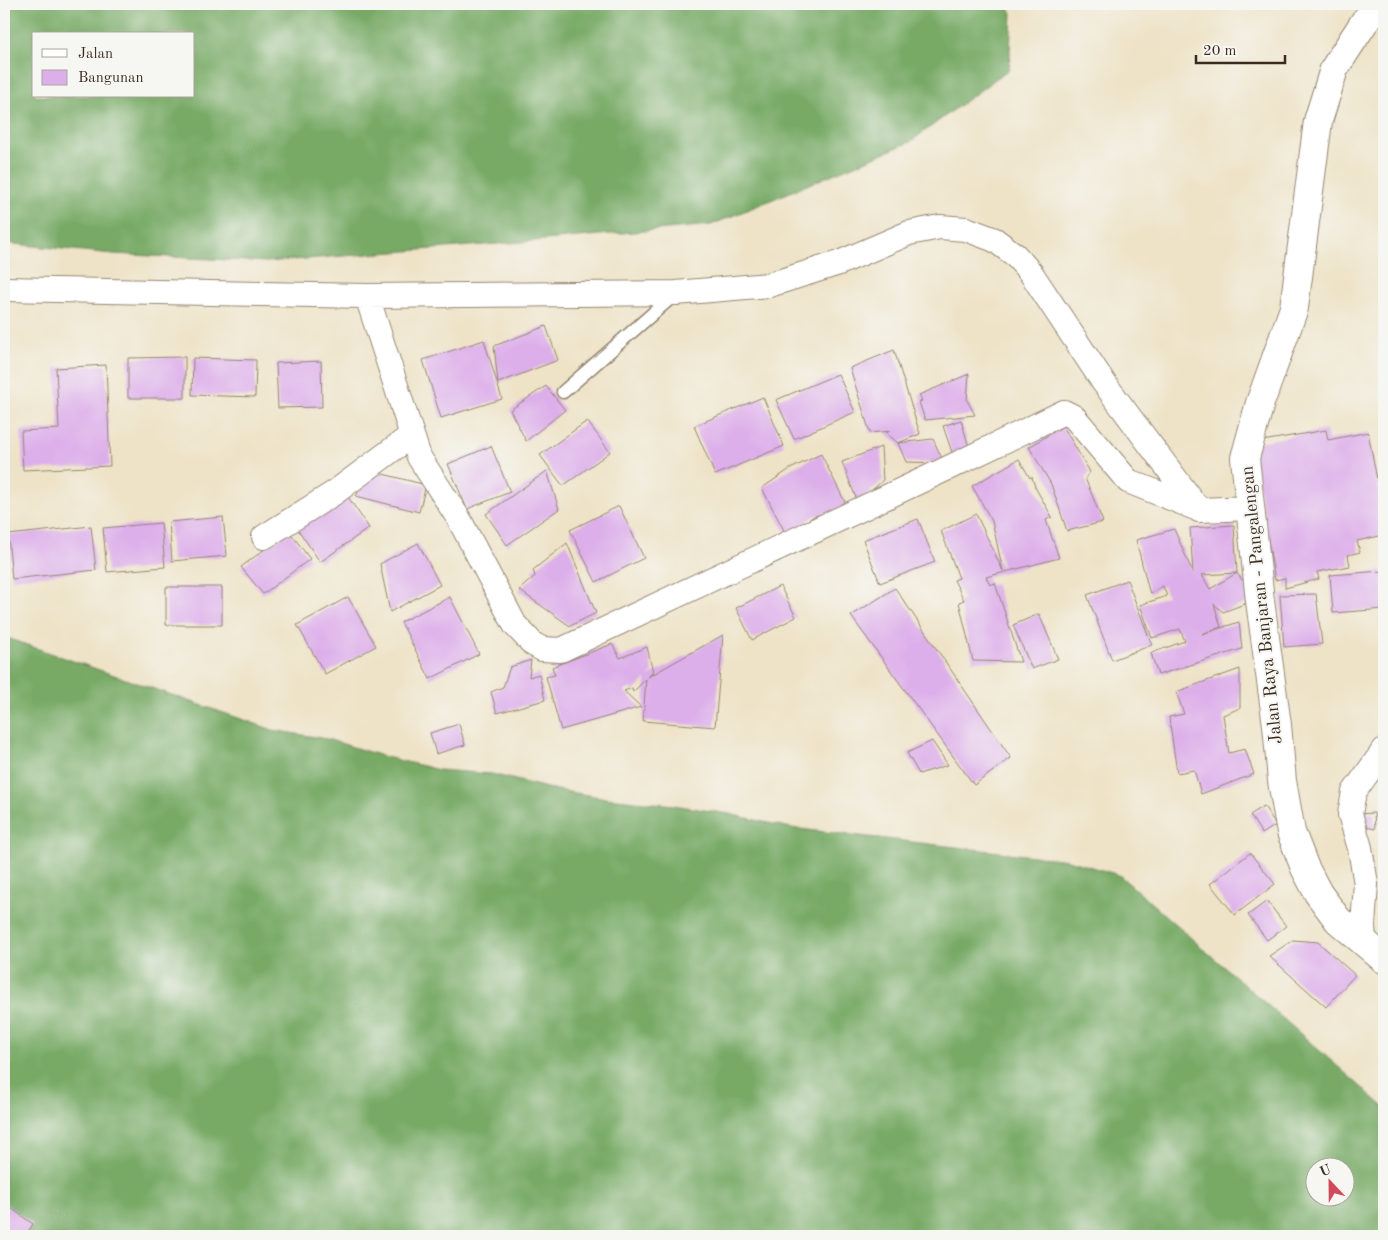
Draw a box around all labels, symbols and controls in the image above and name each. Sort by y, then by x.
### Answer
legend [32,32,195,98]
scale bar [1196,32,1284,64]
text: 20 m [1203,44,1237,59]
text: Jalan [78,47,113,62]
text: Bangunan [78,71,144,86]
street label: Jalan Raya Banjaran - Pangalengan [1238,465,1286,745]
north arrow [1306,1158,1356,1208]
text: U [1318,1162,1333,1179]

